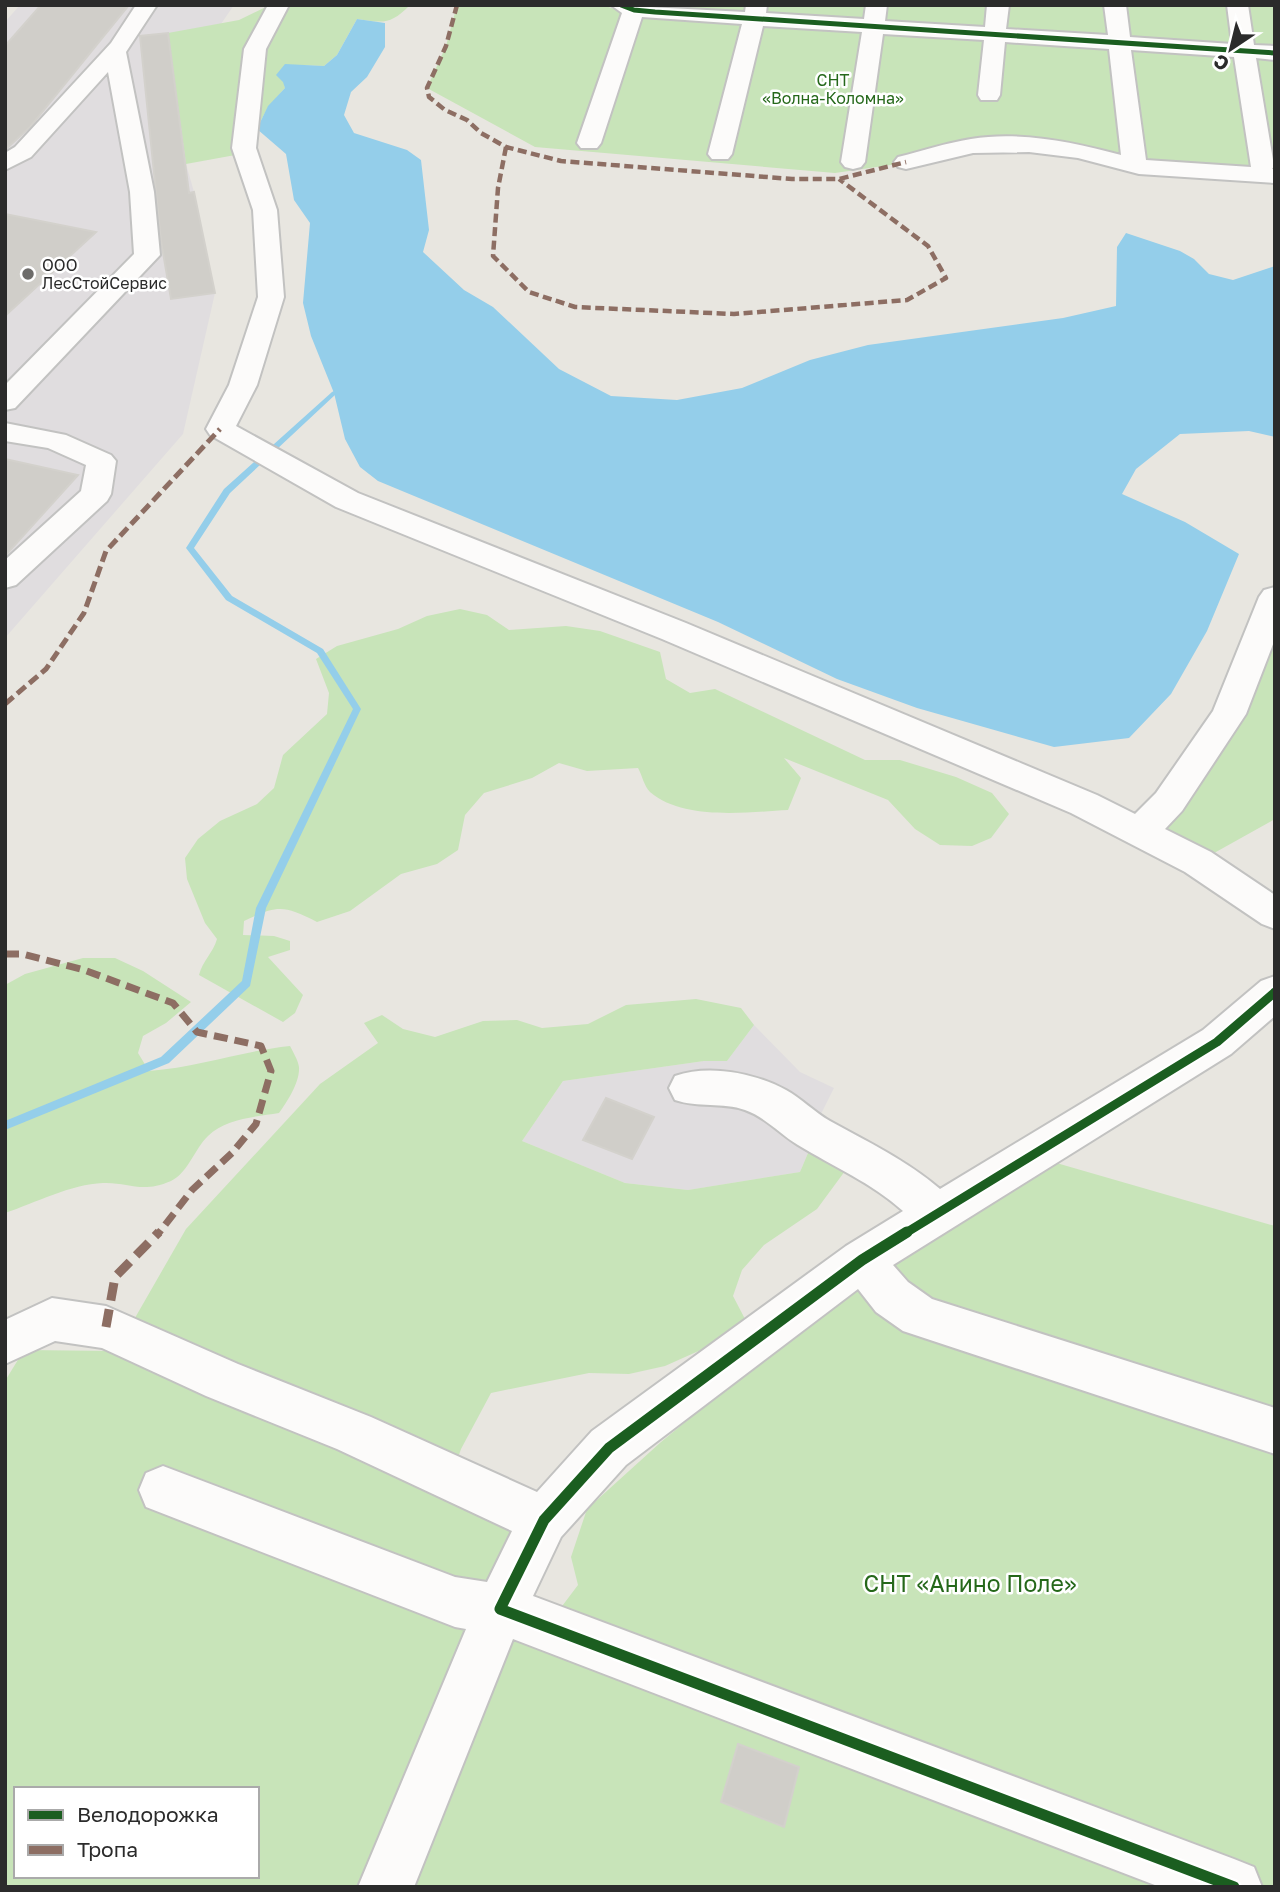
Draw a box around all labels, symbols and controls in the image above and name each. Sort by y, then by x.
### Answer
north arrow [1196,14,1266,84]
text: С [1209,50,1233,77]
park label: СНТ «Волна-Коломна» [762,70,904,108]
place label: ООО ЛесСтойСервис [42,255,167,293]
marker: ООО ЛесСтойСервис [20,266,36,282]
park label: СНТ «Анино Поле» [863,1569,1077,1597]
legend [14,1787,259,1878]
text: Велодорожка [77,1801,219,1827]
text: Тропа [77,1836,138,1862]

